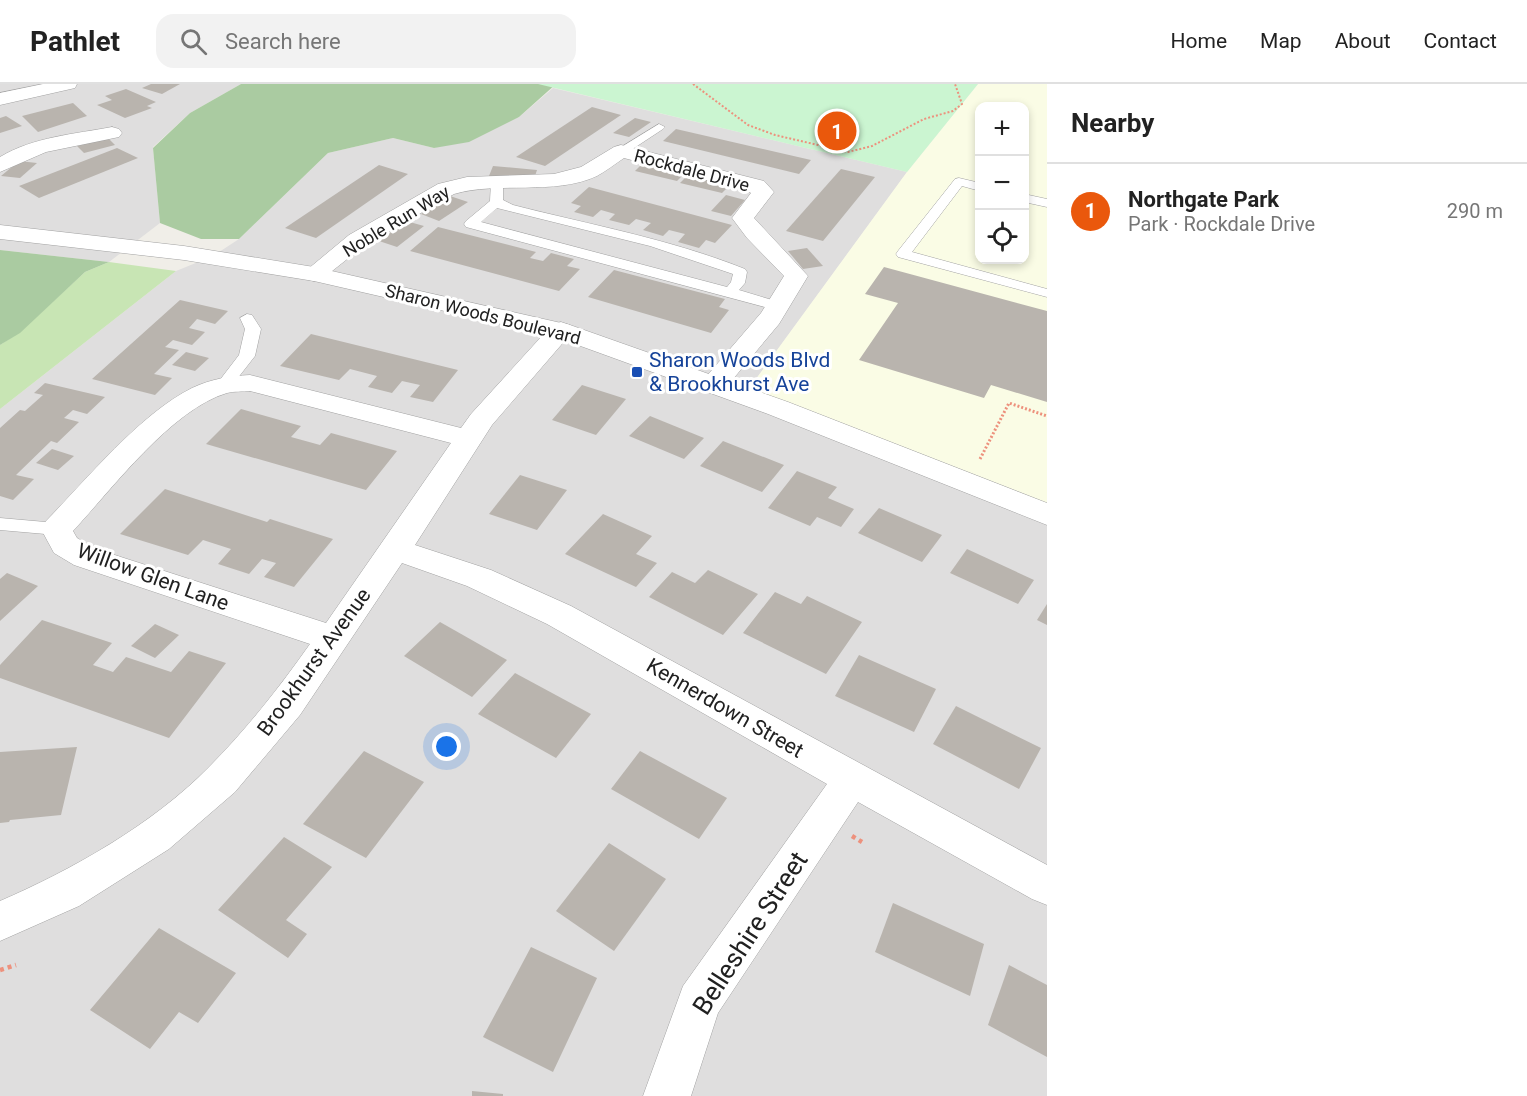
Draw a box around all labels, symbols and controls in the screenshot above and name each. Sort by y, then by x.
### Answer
search box [156,14,576,68]
text: Pathlet [30,25,120,58]
icon: search [177,25,210,58]
text: Search here [225,29,341,54]
text: Home [1171,29,1227,53]
text: Map [1260,29,1302,53]
text: About [1335,29,1391,53]
text: Contact [1424,29,1497,53]
map controls [975,102,1029,264]
button: + [975,102,1029,156]
pin: 1 [818,108,856,154]
text: Nearby [1071,108,1154,138]
street label: Rockdale Drive [632,145,752,195]
button: − [975,156,1029,210]
street label: Noble Run Way [339,181,454,261]
text: Northgate Park [1128,187,1279,212]
text: 1 [1085,199,1096,223]
text: 290 m [1447,199,1503,223]
button: locate [975,210,1029,264]
text: Park · Rockdale Drive [1128,212,1315,236]
street label: Sharon Woods Boulevard [383,280,583,348]
place label: Sharon Woods Blvd & Brookhurst Ave [649,348,830,396]
marker: Sharon Woods Blvd & Brookhurst Ave [630,365,644,379]
street label: Willow Glen Lane [74,538,232,616]
street label: Brookhurst Avenue [252,584,376,740]
street label: Kennerdown Street [642,653,808,763]
your location [432,732,461,761]
street label: Belleshire Street [686,846,814,1020]

